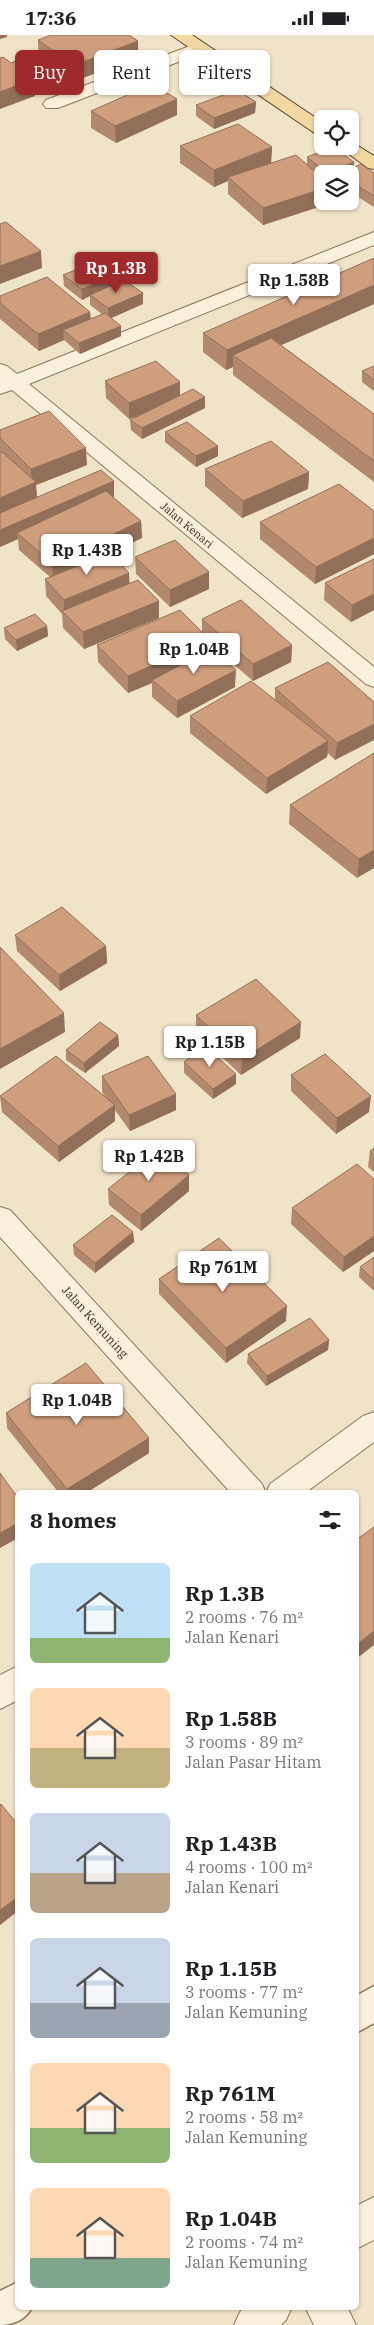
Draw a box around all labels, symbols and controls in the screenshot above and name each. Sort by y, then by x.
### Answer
text: 17:36 [25,6,76,30]
chip: Buy [15,50,84,95]
chip: Rent [94,50,169,95]
chip: Filters [179,50,270,95]
map controls [314,110,359,210]
button: locate [314,110,359,155]
button: layers [314,165,359,210]
pin: Rp 1.3B [70,251,162,294]
text: Rp 1.3B [86,258,146,278]
pin: Rp 1.58B [242,263,346,306]
text: Rp 1.58B [259,270,329,290]
street label: Jalan Kenari [158,499,217,551]
pin: Rp 1.43B [35,533,139,576]
text: Rp 1.43B [52,540,122,560]
pin: Rp 1.04B [142,633,246,675]
text: Rp 1.04B [159,639,229,659]
pin: Rp 1.15B [158,1025,262,1068]
text: Rp 1.15B [175,1032,245,1052]
pin: Rp 1.42B [97,1139,201,1182]
text: Rp 1.42B [114,1146,184,1166]
pin: Rp 761M [177,1251,269,1293]
text: Rp 761M [189,1257,257,1277]
street label: Jalan Kemuning [59,1283,132,1361]
pin: Rp 1.04B [25,1383,129,1426]
text: Rp 1.04B [42,1390,112,1410]
text: 8 homes [30,1506,116,1534]
icon: filters [316,1506,344,1534]
text: Rp 1.3B [185,1579,265,1607]
icon: home [70,1583,130,1643]
text: 2 rooms · 76 m² [185,1607,303,1627]
text: Jalan Kenari [185,1627,279,1647]
text: Rp 1.58B [185,1704,277,1732]
icon: home [70,1708,130,1768]
text: 3 rooms · 89 m² [185,1732,303,1752]
text: Jalan Pasar Hitam [185,1752,322,1772]
text: Rp 1.43B [185,1829,277,1857]
icon: home [70,1833,130,1893]
text: 4 rooms · 100 m² [185,1857,313,1877]
text: Jalan Kenari [185,1877,279,1897]
text: Rp 1.15B [185,1954,277,1982]
icon: home [70,1958,130,2018]
text: 3 rooms · 77 m² [185,1982,303,2002]
text: Jalan Kemuning [185,2002,307,2022]
text: Rp 761M [185,2079,275,2107]
icon: home [70,2083,130,2143]
text: 2 rooms · 58 m² [185,2107,303,2127]
text: Jalan Kemuning [185,2127,307,2147]
text: Rp 1.04B [185,2204,277,2232]
icon: home [70,2208,130,2268]
text: 2 rooms · 74 m² [185,2232,303,2252]
text: Jalan Kemuning [185,2252,307,2272]

